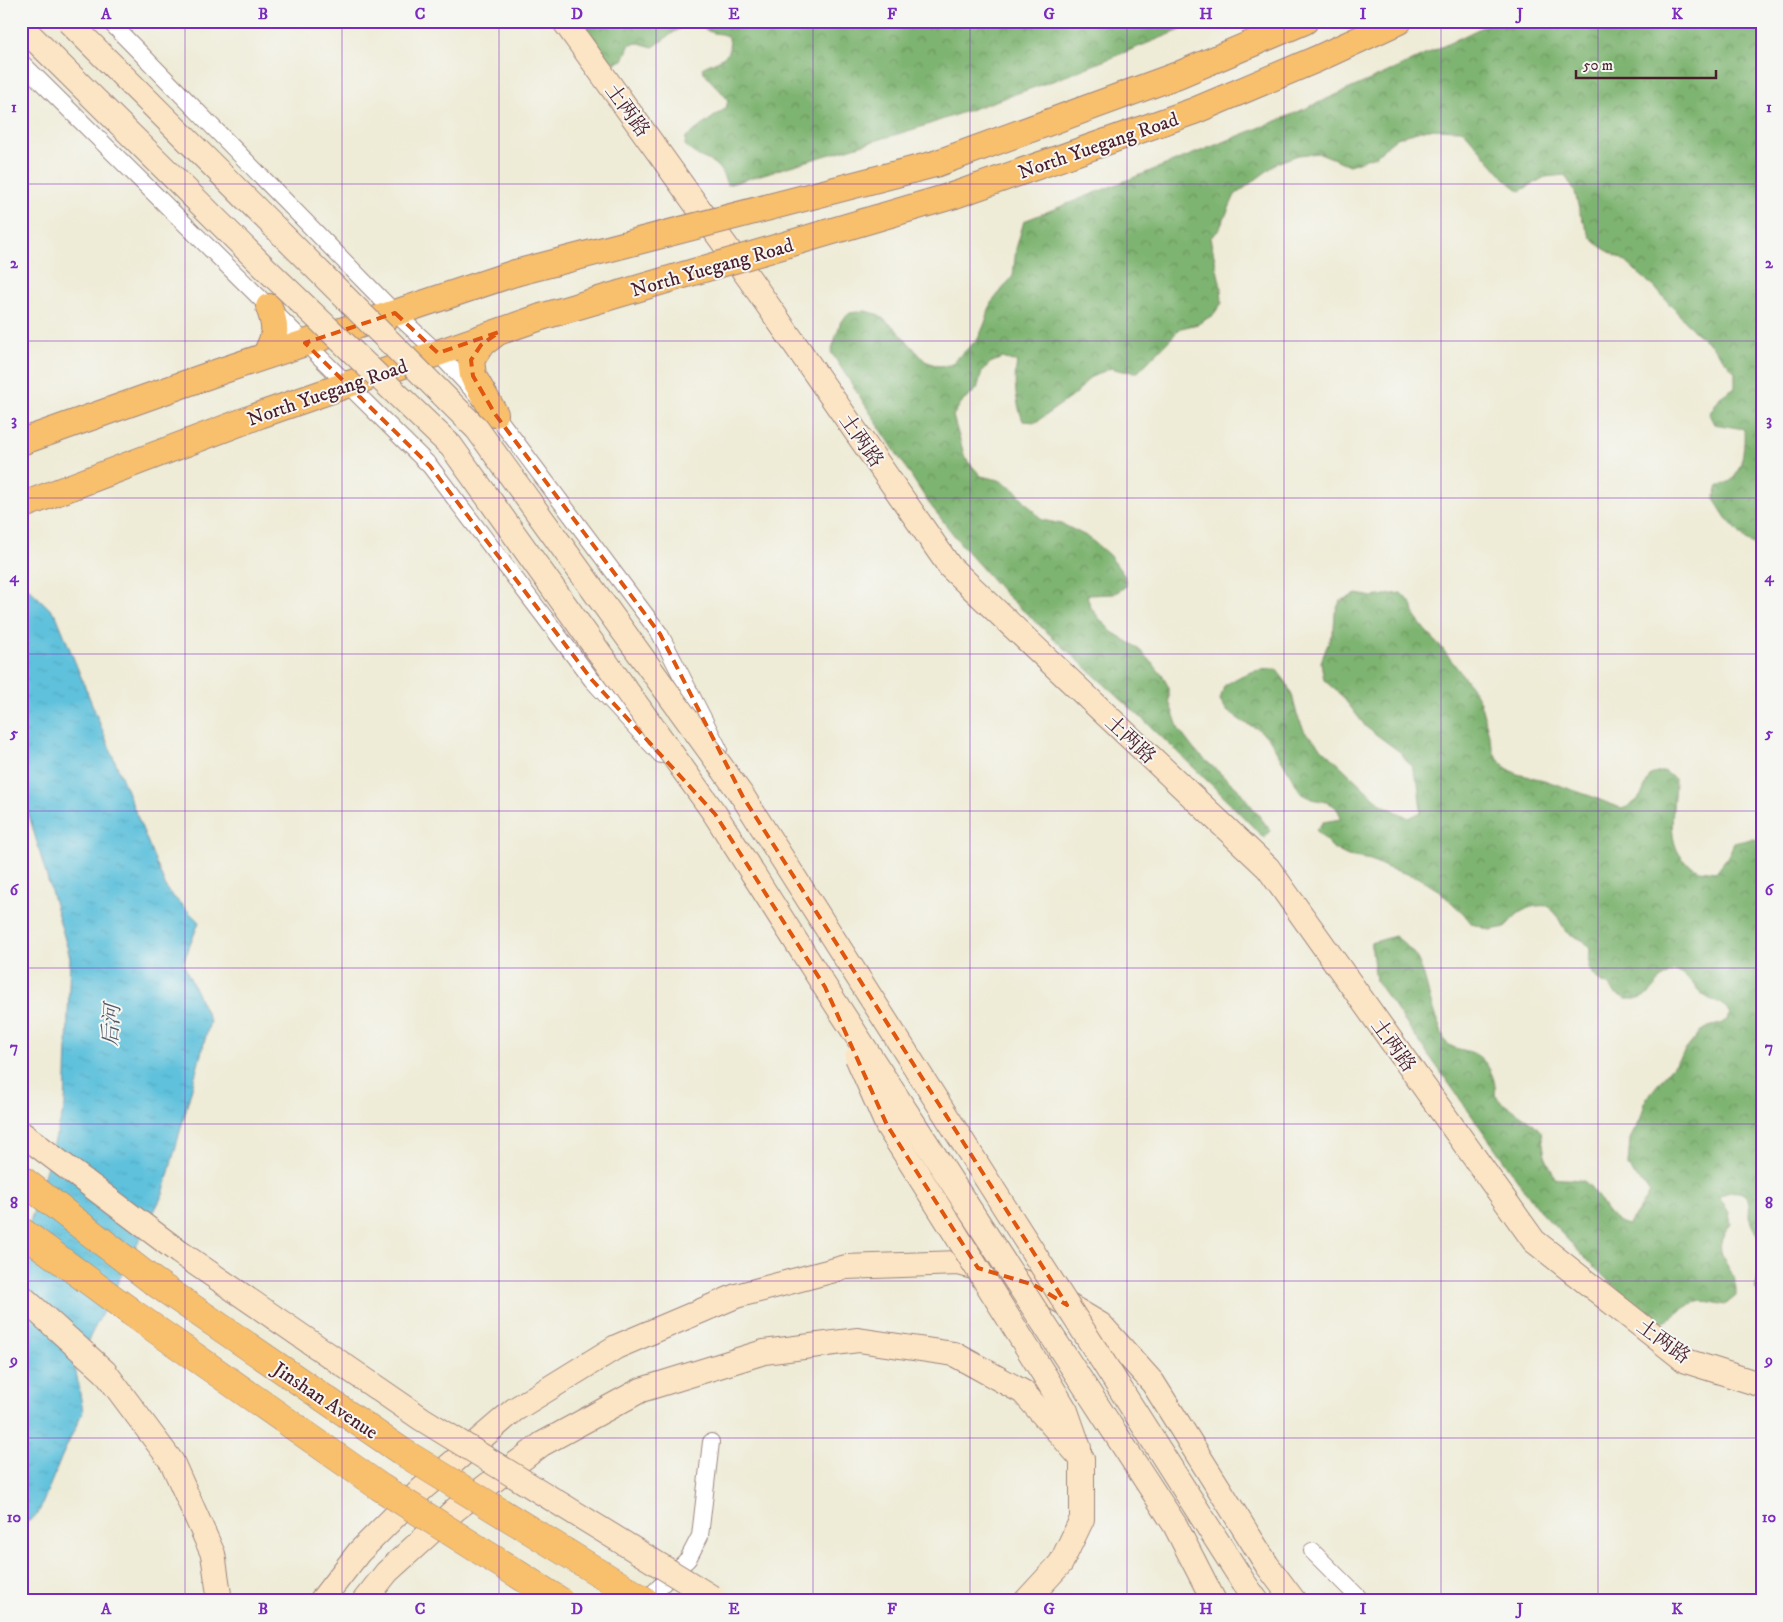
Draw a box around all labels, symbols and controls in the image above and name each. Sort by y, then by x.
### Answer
text: A [100,4,112,24]
text: B [258,4,268,24]
text: C [415,4,425,24]
text: D [571,4,583,24]
text: E [728,4,740,24]
text: F [887,4,897,24]
text: G [1043,4,1055,24]
text: H [1199,4,1213,24]
text: I [1360,4,1367,24]
text: J [1515,4,1524,24]
text: K [1671,4,1683,24]
scale bar [1576,48,1716,80]
text: 50 m [1583,56,1613,75]
street label: 土两路 [599,79,655,142]
text: 1 [11,97,17,117]
text: 1 [1766,97,1772,117]
street label: North Yuegang Road [1015,107,1182,186]
street label: North Yuegang Road [628,233,796,304]
text: 2 [10,253,19,273]
text: 2 [1765,253,1774,273]
street label: North Yuegang Road [244,354,411,433]
street label: 土两路 [833,409,888,473]
text: 3 [11,410,17,430]
text: 3 [1766,410,1772,430]
text: 4 [8,567,19,587]
text: 4 [1763,567,1774,587]
street label: 土两路 [1100,710,1160,770]
text: 5 [9,723,18,743]
text: 5 [1764,723,1773,743]
text: 6 [10,880,20,900]
text: 6 [1765,880,1775,900]
water label: 后河 [98,999,127,1047]
street label: 土两路 [1365,1014,1421,1077]
text: 7 [10,1037,18,1057]
text: 7 [1765,1037,1773,1057]
text: 8 [10,1193,18,1213]
text: 8 [1765,1193,1773,1213]
street label: 土两路 [1632,1314,1695,1370]
text: 9 [9,1350,18,1370]
text: 9 [1764,1350,1773,1370]
street label: Jinshan Avenue [266,1356,382,1446]
text: 10 [7,1507,22,1527]
text: 10 [1762,1507,1777,1527]
text: A [100,1599,112,1619]
text: B [258,1599,268,1619]
text: C [415,1599,425,1619]
text: D [571,1599,583,1619]
text: E [728,1599,740,1619]
text: F [887,1599,897,1619]
text: G [1043,1599,1055,1619]
text: H [1199,1599,1213,1619]
text: I [1360,1599,1367,1619]
text: J [1515,1599,1524,1619]
text: K [1671,1599,1683,1619]

